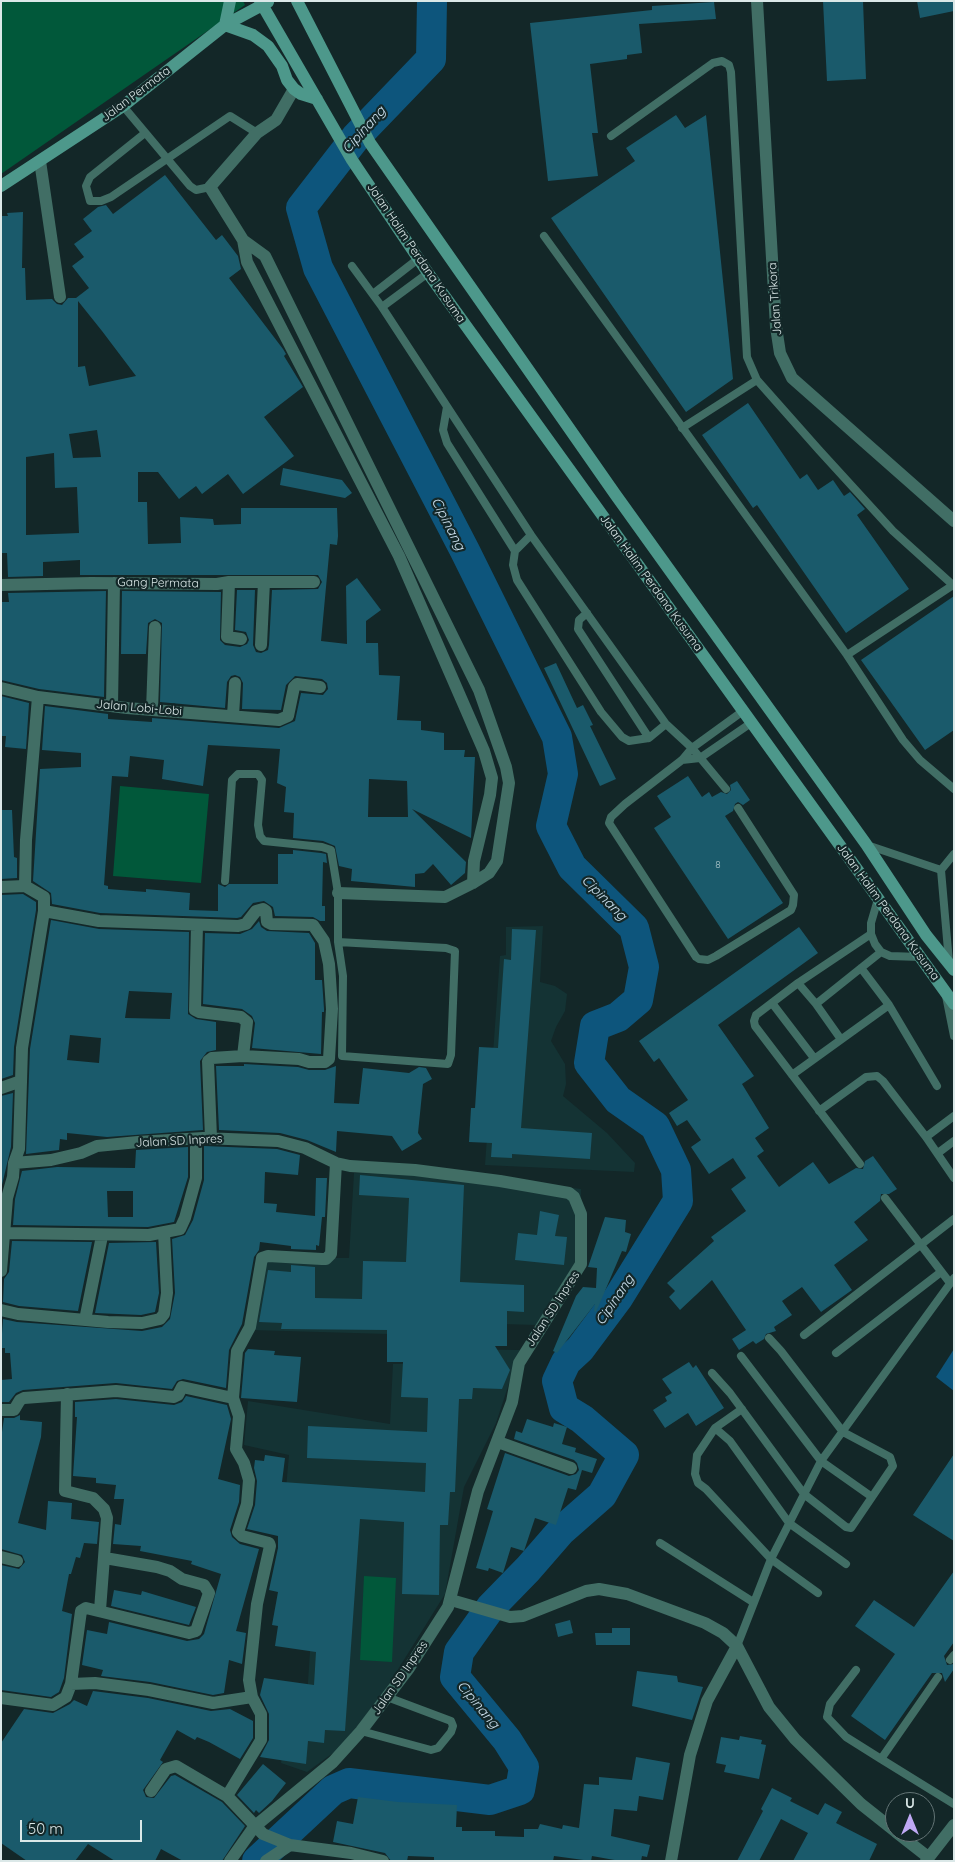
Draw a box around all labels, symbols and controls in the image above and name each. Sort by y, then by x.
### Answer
street label: Jalan Permata [99,63,173,125]
water label: Cipinang [339,103,389,157]
street label: Jalan Halim Perdana Kusuma [364,180,468,326]
street label: Jalan Trikora [765,262,785,336]
water label: Cipinang [428,495,468,553]
street label: Jalan Halim Perdana Kusuma [597,512,705,654]
street label: Gang Permata [117,575,199,591]
street label: Jalan Lobi-Lobi [96,697,182,719]
street label: Jalan Halim Perdana Kusuma [834,841,942,983]
house number: 8 [715,859,721,871]
water label: Cipinang [578,872,630,924]
street label: Jalan SD Inpres [135,1132,223,1150]
street label: Jalan SD Inpres [523,1269,583,1349]
water label: Cipinang [592,1272,638,1328]
street label: Jalan SD Inpres [369,1638,431,1718]
water label: Cipinang [453,1678,503,1732]
north arrow [885,1792,935,1842]
text: U [905,1794,915,1812]
scale bar [22,1810,145,1842]
text: 50 m [28,1819,63,1838]

